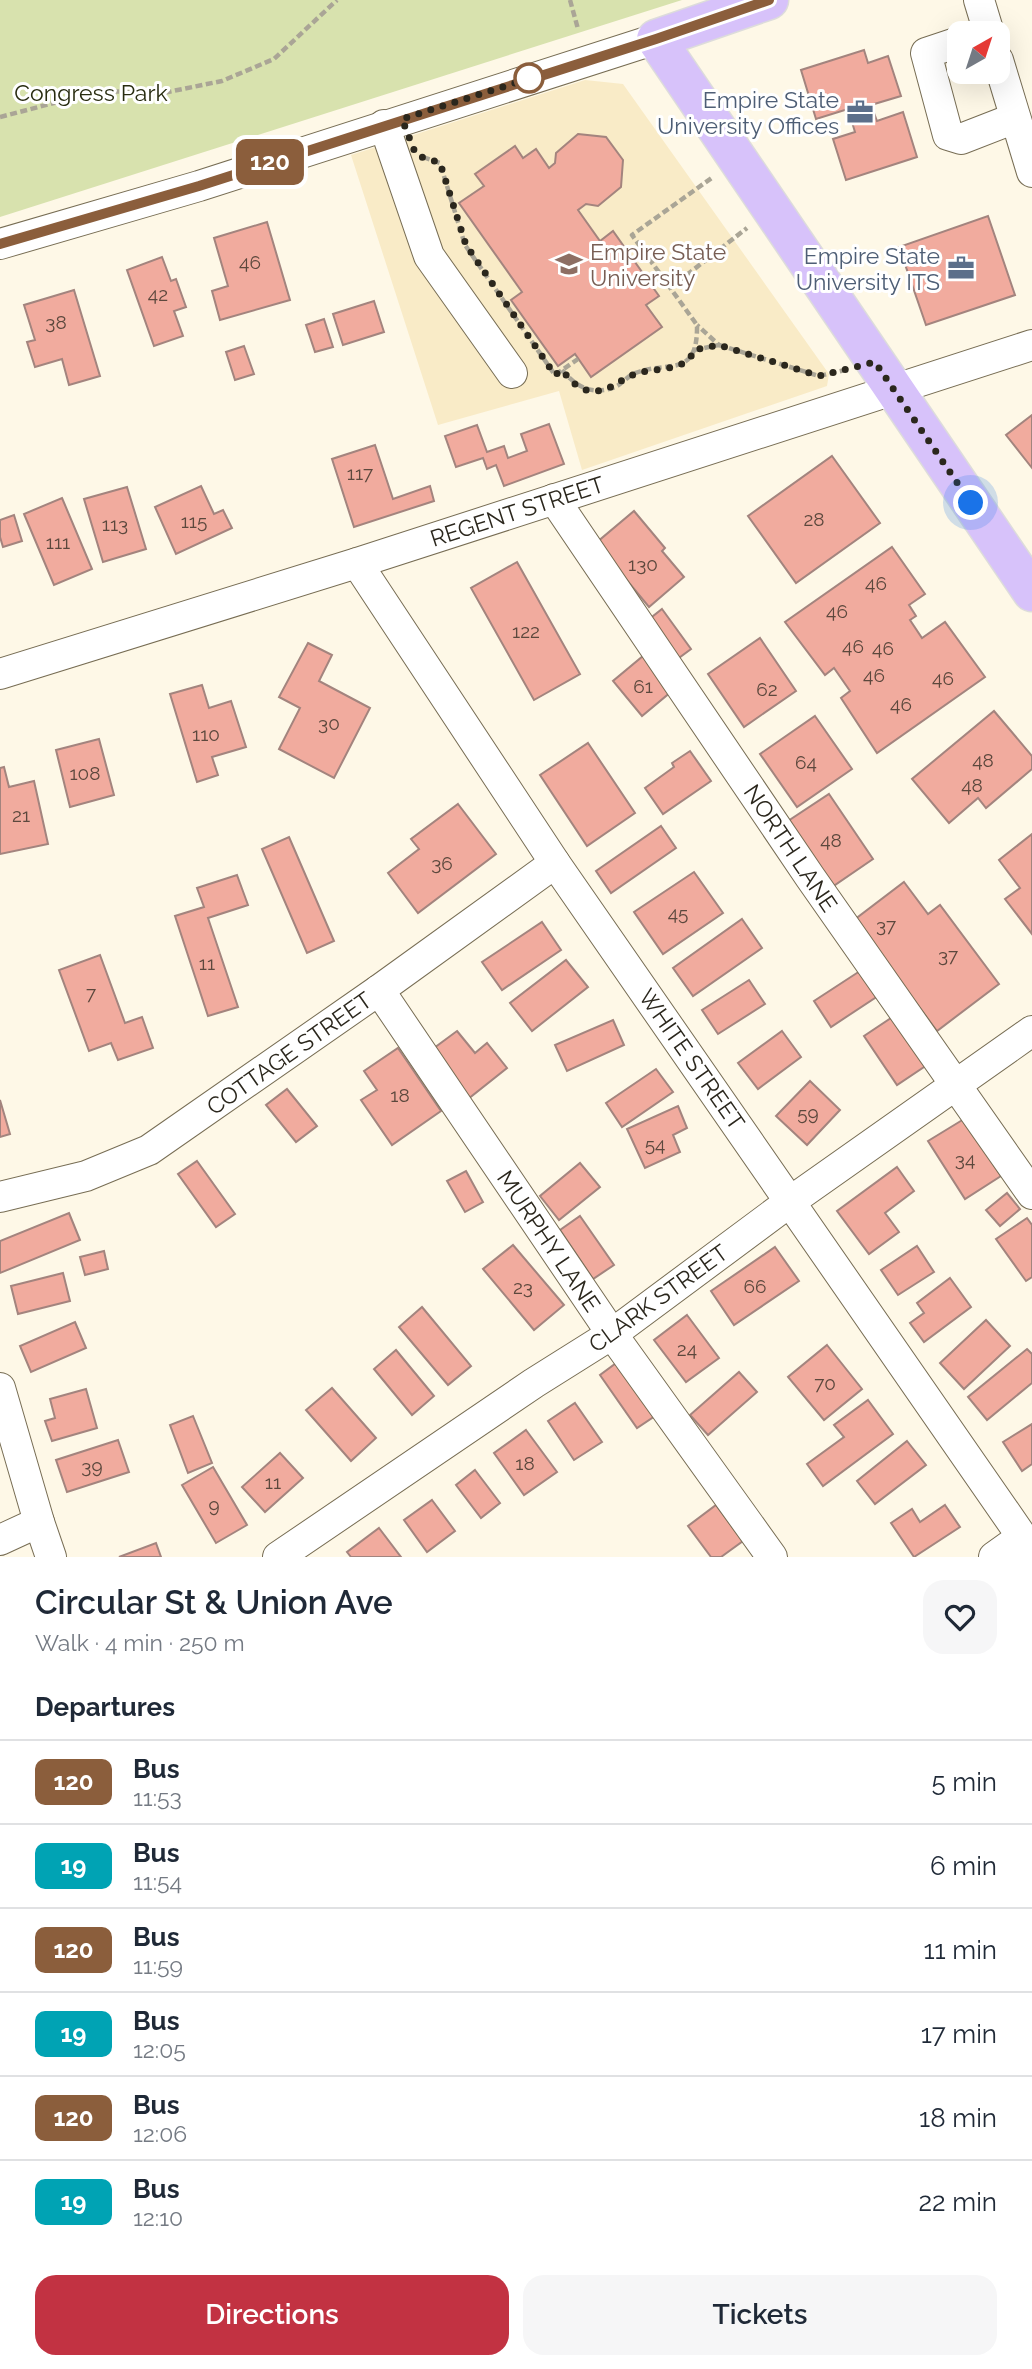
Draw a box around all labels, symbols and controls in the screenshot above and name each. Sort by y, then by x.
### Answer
north arrow [947,21,1010,84]
map controls [947,21,1010,84]
unlabelled marker [514,63,544,93]
park label: Congress Park [14,79,168,106]
place label: Empire State University Offices [657,86,839,139]
office icon: Empire State University Offices [845,97,875,127]
line badge: 120 [230,139,310,185]
text: 120 [250,147,290,176]
place label: Empire State University [590,238,726,291]
place label: Empire State University ITS [796,242,940,295]
school or university icon: Empire State University [554,249,584,279]
house number: 46 [239,251,261,273]
office icon: Empire State University ITS [946,253,976,283]
house number: 42 [148,283,168,305]
house number: 38 [45,311,67,333]
house number: 117 [347,462,373,484]
street label: REGENT STREET [427,470,607,552]
your location [953,485,988,520]
house number: 28 [803,508,825,530]
house number: 115 [181,510,207,532]
house number: 113 [102,513,128,535]
house number: 111 [46,531,70,553]
house number: 130 [628,553,658,575]
house number: 46 [865,572,887,594]
house number: 46 [826,600,848,622]
house number: 122 [512,620,540,642]
house number: 46 [842,635,864,657]
house number: 46 [872,637,894,659]
house number: 46 [863,664,885,686]
house number: 46 [932,667,954,689]
house number: 61 [633,675,653,697]
house number: 62 [756,678,778,700]
house number: 46 [890,693,912,715]
house number: 30 [318,712,340,734]
house number: 110 [192,723,220,745]
house number: 48 [972,749,994,771]
house number: 64 [795,751,817,773]
house number: 108 [69,762,101,784]
house number: 48 [961,774,983,796]
street label: NORTH LANE [739,779,843,917]
house number: 21 [12,804,30,826]
house number: 48 [820,829,842,851]
house number: 36 [431,852,453,874]
house number: 45 [668,902,688,924]
house number: 37 [876,914,896,936]
house number: 37 [938,944,958,966]
house number: 11 [199,952,215,974]
house number: 7 [86,982,96,1004]
street label: WHITE STREET [633,983,751,1135]
street label: COTTAGE STREET [201,986,377,1120]
house number: 18 [390,1084,410,1106]
house number: 59 [797,1102,819,1124]
house number: 54 [645,1133,665,1155]
house number: 34 [955,1148,975,1170]
street label: MURPHY LANE [492,1165,606,1317]
street label: CLARK STREET [583,1239,733,1357]
house number: 66 [744,1275,766,1297]
house number: 23 [513,1276,533,1298]
house number: 24 [677,1338,697,1360]
house number: 70 [814,1372,836,1394]
house number: 18 [515,1452,535,1474]
house number: 39 [81,1455,103,1477]
house number: 11 [265,1471,281,1493]
house number: 9 [208,1494,220,1516]
button: heart [923,1580,997,1654]
text: Circular St & Union Ave [35,1583,393,1622]
text: Walk · 4 min · 250 m [35,1629,245,1656]
text: Departures [35,1692,175,1722]
text: Bus [133,1754,180,1784]
text: 120 [53,1767,94,1796]
text: 5 min [931,1767,997,1797]
text: 11:53 [133,1784,182,1811]
text: Bus [133,1838,180,1868]
text: 19 [61,1851,87,1880]
text: 6 min [930,1851,997,1881]
text: 11:54 [133,1868,182,1895]
text: Bus [133,1922,180,1952]
text: 120 [53,1935,94,1964]
text: 11 min [923,1935,997,1965]
text: 11:59 [133,1952,183,1979]
text: Bus [133,2006,180,2036]
text: 19 [61,2019,87,2048]
text: 17 min [921,2019,997,2049]
text: 12:05 [133,2036,186,2063]
text: Bus [133,2090,180,2120]
text: 120 [53,2103,94,2132]
text: 18 min [919,2103,997,2133]
text: 12:06 [133,2120,187,2147]
text: Bus [133,2174,180,2204]
text: 19 [61,2187,87,2216]
text: 22 min [919,2187,997,2217]
text: 12:10 [133,2204,183,2231]
button: Directions [35,2275,509,2355]
button: Tickets [523,2275,997,2355]

